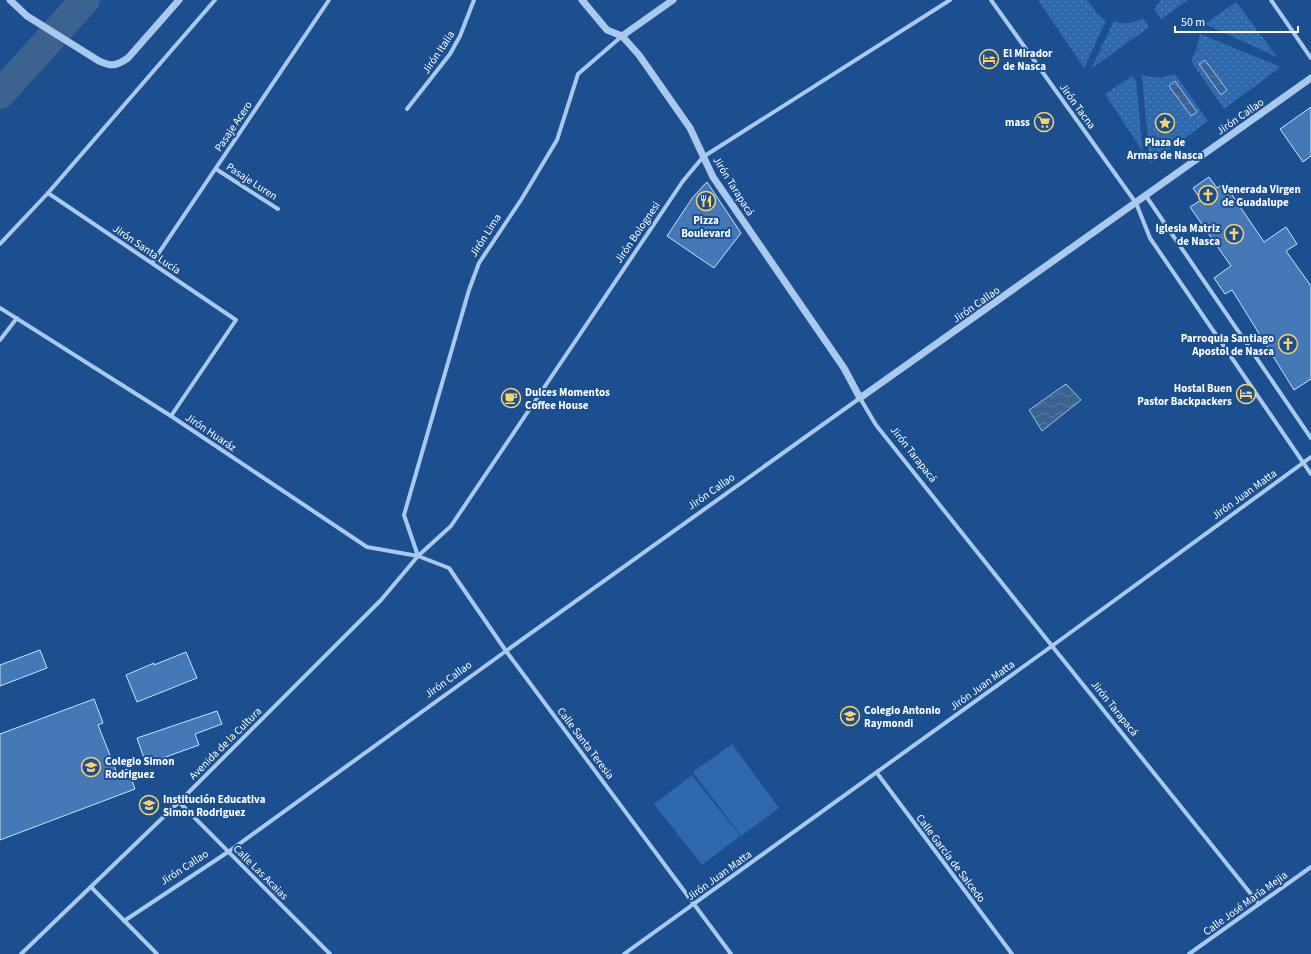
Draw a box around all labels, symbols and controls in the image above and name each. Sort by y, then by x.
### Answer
scale bar [1175,8,1298,34]
text: 50 m [1181,14,1205,31]
street label: Jirón Italia [419,28,458,77]
place label: El Mirador de Nasca [1003,46,1053,74]
hotel icon: El Mirador de Nasca [978,48,1000,70]
street label: Jirón Tacna [1056,80,1099,132]
street label: Jirón Callao [1214,95,1267,138]
street label: Pasaje Acero [211,98,256,154]
supermarket icon: mass [1033,111,1055,133]
place icon: Plaza de Armas de Nasca [1154,112,1176,134]
place label: mass [1005,115,1030,130]
place label: Plaza de Armas de Nasca [1126,135,1203,163]
street label: Jirón Tarapacá [709,154,758,219]
street label: Pasaje Luren [223,159,280,204]
place label: Venerada Virgen de Guadalupe [1221,182,1301,210]
church icon: Venerada Virgen de Guadalupe [1197,184,1219,206]
restaurant icon: Pizza Boulevard [695,190,717,212]
street label: Jirón Bolognesi [611,198,664,266]
street label: Jirón Lima [466,211,505,260]
place label: Pizza Boulevard [681,213,731,241]
street label: Jirón Santa Lucía [110,221,184,278]
place label: Iglesia Matriz de Nasca [1155,221,1220,249]
church icon: Iglesia Matriz de Nasca [1223,223,1245,245]
street label: Jirón Callao [950,283,1003,326]
place label: Parroquia Santiago Apostol de Nasca [1181,331,1274,359]
church icon: Parroquia Santiago Apostol de Nasca [1277,333,1299,355]
place label: Hostal Buen Pastor Backpackers [1137,381,1232,409]
hotel icon: Hostal Buen Pastor Backpackers [1235,383,1257,405]
place label: Dulces Momentos Coffee House [525,385,610,413]
cafe icon: Dulces Momentos Coffee House [500,387,522,409]
street label: Jirón Huaráz [182,410,239,455]
street label: Jirón Tarapacá [887,423,940,486]
street label: Jirón Juan Matta [1209,466,1280,523]
street label: Jirón Callao [685,470,738,513]
street label: Jirón Callao [422,657,475,702]
street label: Jirón Juan Matta [947,657,1018,714]
street label: Jirón Tarapacá [1088,677,1142,739]
place label: Colegio Antonio Raymondi [864,703,941,731]
street label: Avenida de la Cultura [186,704,265,783]
street label: Calle Santa Teresia [554,704,618,782]
school or university icon: Colegio Antonio Raymondi [839,705,861,727]
place label: Colegio Simon Rodriguez [105,754,174,782]
school or university icon: Colegio Simon Rodriguez [80,756,102,778]
place label: Institución Educativa Simon Rodriguez [163,792,266,820]
school or university icon: Institución Educativa Simon Rodriguez [138,794,160,816]
street label: Calle García de Salcedo [912,811,989,906]
street label: Calle Las Acaias [230,842,292,903]
street label: Jirón Callao [157,846,211,889]
street label: Jirón Juan Matta [684,847,755,904]
street label: Calle José María Mejia [1200,868,1290,939]

